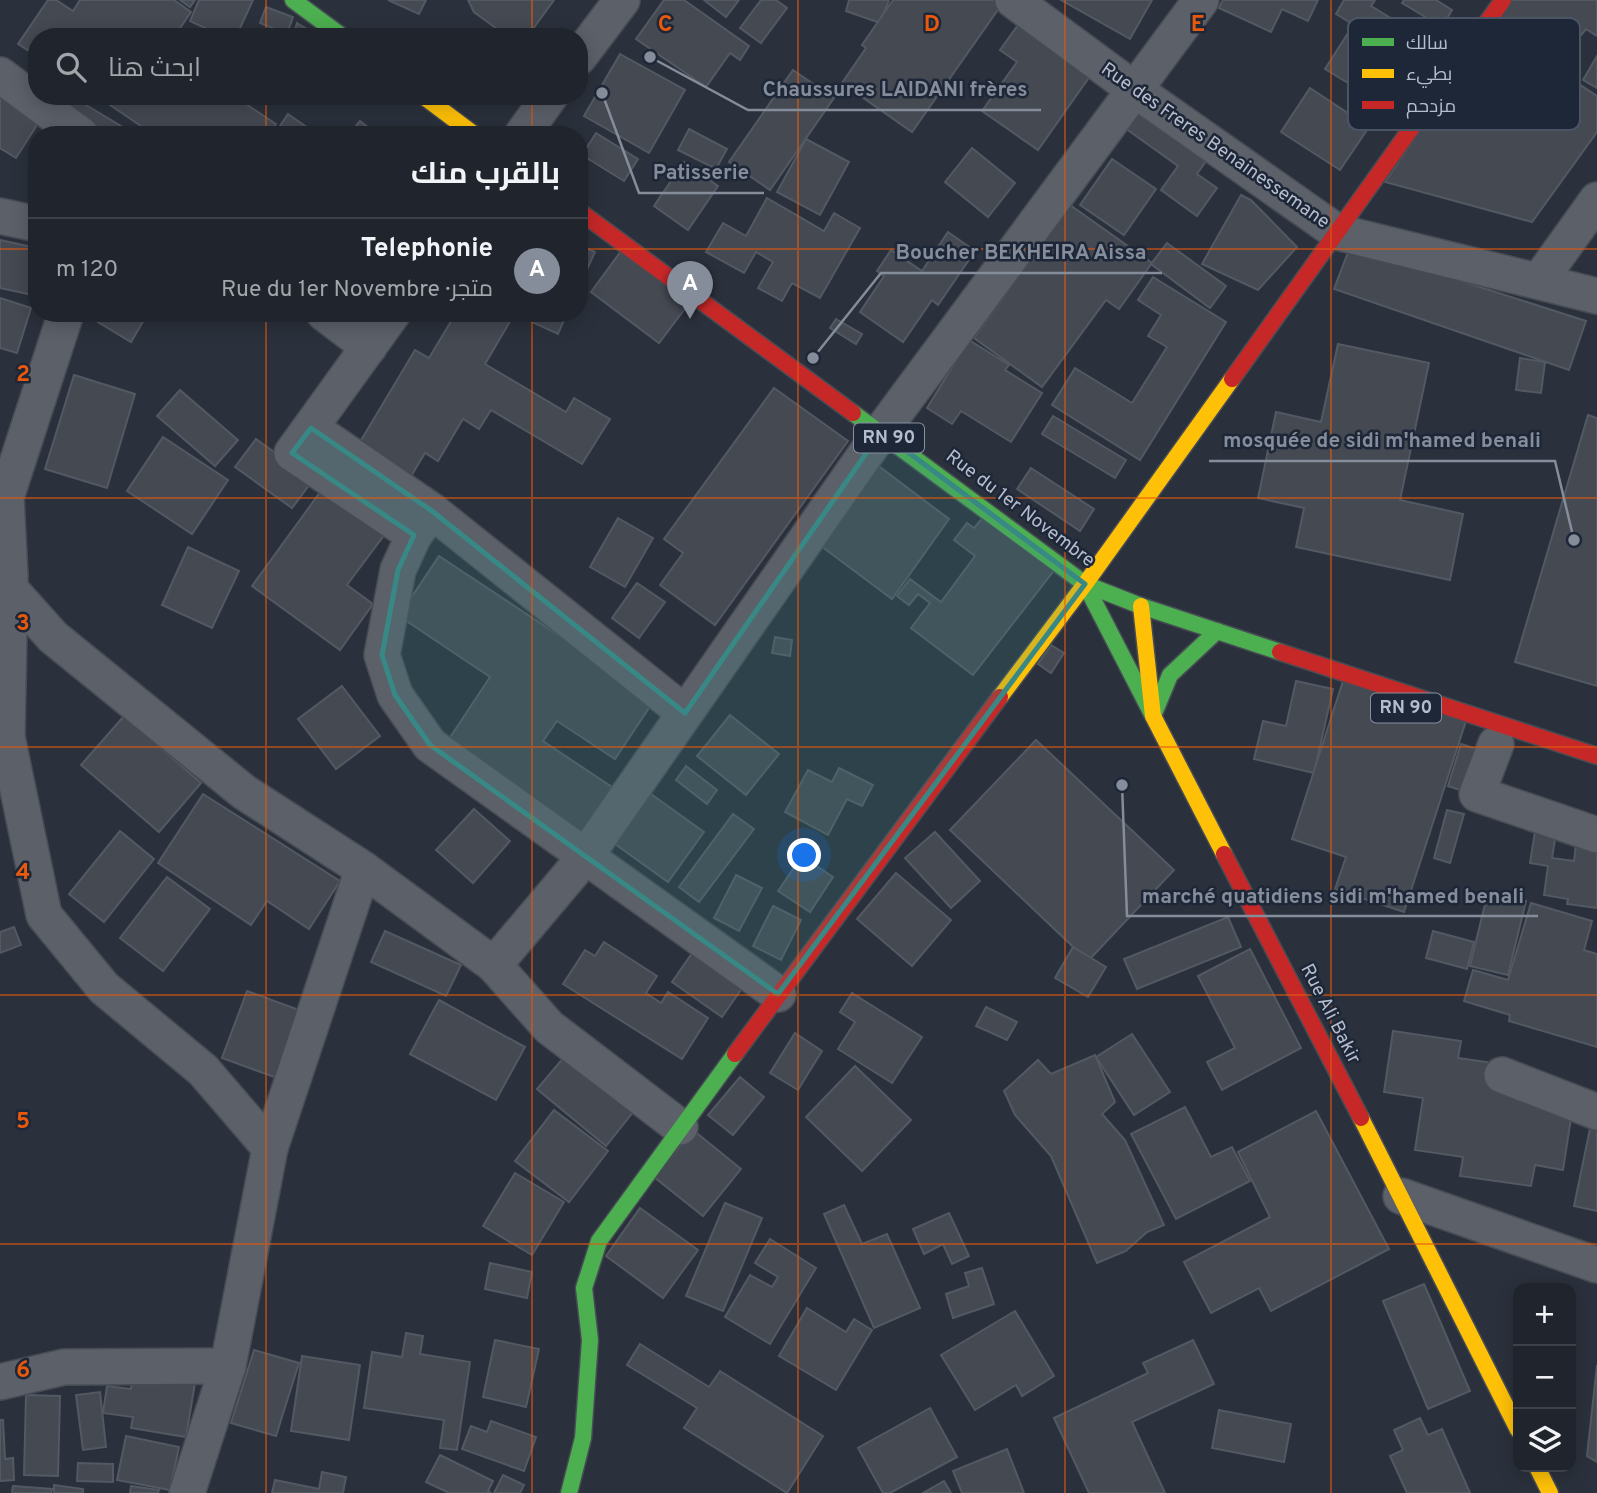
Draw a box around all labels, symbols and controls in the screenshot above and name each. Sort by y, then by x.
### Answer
text: C [658,11,672,40]
text: D [924,11,940,40]
text: E [1191,11,1205,40]
legend [1348,18,1580,130]
search box [28,28,588,105]
text: سالك [1406,32,1448,56]
icon: search [52,48,90,86]
text: ابحث هنا [108,53,201,86]
street label: Rue des Freres Benainessemane [1096,58,1334,234]
text: بطيء [1406,63,1452,88]
callout: Chaussures LAIDANI frères [748,68,1041,110]
text: Chaussures LAIDANI frères [762,77,1028,104]
text: مزدحم [1406,95,1456,119]
callout: Patisserie [639,151,764,193]
text: بالقرب منك [411,157,560,194]
text: Patisserie [653,160,749,187]
callout: Boucher BEKHEIRA Aissa [881,231,1162,273]
text: Telephonie [361,233,493,266]
text: Boucher BEKHEIRA Aissa [895,240,1147,267]
text: 120 m [56,256,118,285]
text: A [529,256,545,285]
pin: A [667,261,713,319]
text: متجر · Rue du 1er Novembre [221,276,493,305]
text: 2 [16,361,30,390]
callout: mosquée de sidi m'hamed benali [1209,419,1555,461]
road number: RN 90 [854,424,924,452]
text: mosquée de sidi m'hamed benali [1223,428,1541,455]
street label: Rue du 1er Novembre [941,445,1099,573]
text: 3 [16,610,30,639]
road number: RN 90 [1371,694,1441,722]
your location [787,838,821,872]
text: 4 [16,859,30,888]
callout: marché quatidiens sidi m'hamed benali [1127,874,1538,916]
text: marché quatidiens sidi m'hamed benali [1142,884,1524,911]
street label: Rue Ali Bakir [1295,960,1366,1069]
text: 5 [16,1108,30,1137]
map controls [1513,1283,1576,1472]
button: + [1513,1283,1576,1346]
button: − [1513,1346,1576,1409]
text: 6 [16,1357,30,1386]
button: layers [1513,1409,1576,1472]

